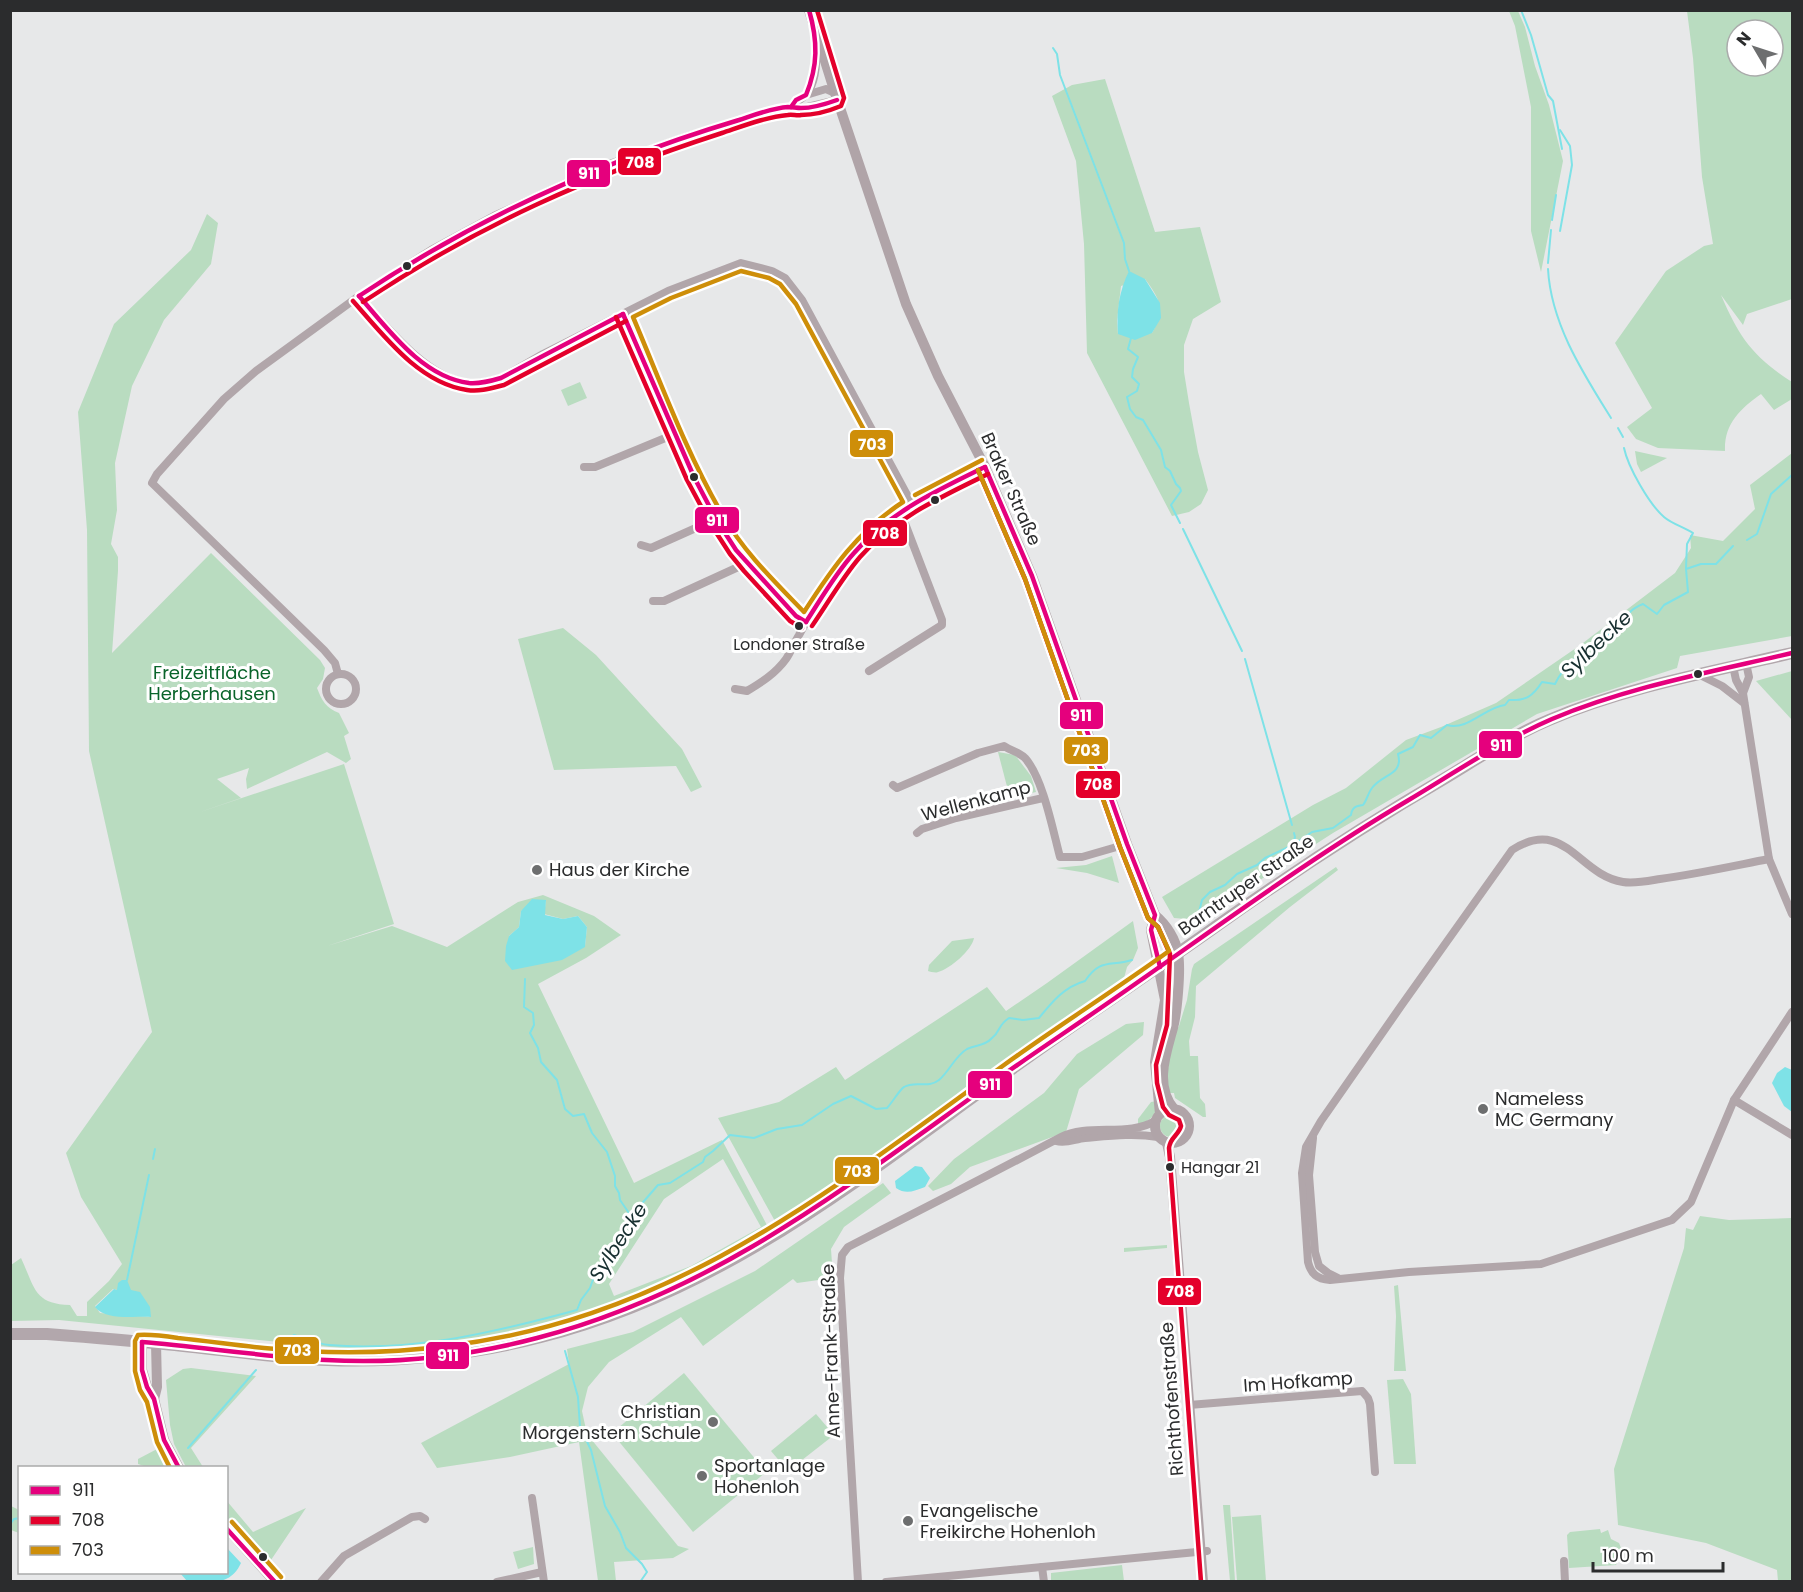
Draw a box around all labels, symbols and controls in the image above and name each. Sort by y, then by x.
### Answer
north arrow [1725,18,1785,78]
text: N [1731,27,1756,51]
line badge: 708 [617,147,662,176]
text: 708 [625,151,655,174]
line badge: 911 [566,159,611,188]
text: 911 [578,162,600,185]
unlabelled marker [401,260,413,272]
street label: Braker Straße [975,428,1048,549]
line badge: 703 [849,429,894,458]
text: 703 [858,433,886,456]
unlabelled marker [688,471,700,483]
unlabelled marker [929,494,941,506]
line badge: 911 [694,506,740,534]
text: 911 [706,509,728,532]
line badge: 708 [862,519,908,547]
text: 708 [870,522,900,545]
water label: Sylbecke [1554,604,1638,684]
marker: Londoner Straße [793,620,805,632]
place label: Londoner Straße [733,633,865,656]
park label: Freizeitfläche Herberhausen [148,660,276,706]
unlabelled marker [1692,668,1704,680]
line badge: 911 [1059,701,1104,730]
text: 911 [1070,704,1092,727]
line badge: 911 [1478,730,1523,759]
text: 911 [1490,734,1512,757]
line badge: 703 [1063,736,1109,765]
text: 703 [1072,739,1100,762]
line badge: 708 [1075,770,1121,799]
text: 708 [1083,773,1113,796]
street label: Wellenkamp [918,774,1033,827]
street label: Barntruper Straße [1173,828,1319,941]
place label: Haus der Kirche [549,857,690,882]
marker: Haus der Kirche [530,863,544,877]
line badge: 911 [967,1070,1013,1099]
text: 911 [979,1073,1001,1096]
place label: Nameless MC Germany [1495,1086,1613,1132]
marker: Nameless MC Germany [1476,1102,1490,1116]
line badge: 703 [834,1156,880,1185]
place label: Hangar 21 [1181,1156,1259,1179]
text: 703 [843,1160,871,1183]
marker: Hangar 21 [1164,1161,1176,1173]
water label: Sylbecke [582,1197,654,1287]
street label: Anne-Frank-Straße [815,1263,846,1439]
line badge: 708 [1157,1277,1202,1306]
text: 708 [1165,1280,1195,1303]
street label: Richthofenstraße [1154,1321,1189,1477]
line badge: 703 [274,1336,320,1365]
text: 703 [283,1339,311,1362]
line badge: 911 [425,1341,470,1370]
text: 911 [437,1344,459,1367]
street label: Im Hofkamp [1242,1365,1354,1398]
place label: Christian Morgenstern Schule [522,1399,701,1445]
marker: Christian Morgenstern Schule [706,1415,720,1429]
place label: Sportanlage Hohenloh [714,1453,825,1499]
legend [18,1466,228,1574]
marker: Sportanlage Hohenloh [695,1469,709,1483]
text: 911 [72,1477,95,1502]
place label: Evangelische Freikirche Hohenloh [920,1498,1096,1544]
text: 708 [72,1507,105,1532]
marker: Evangelische Freikirche Hohenloh [901,1514,915,1528]
scale bar [1593,1535,1724,1573]
text: 703 [72,1537,104,1562]
text: 100 m [1602,1543,1654,1568]
unlabelled marker [257,1551,269,1563]

